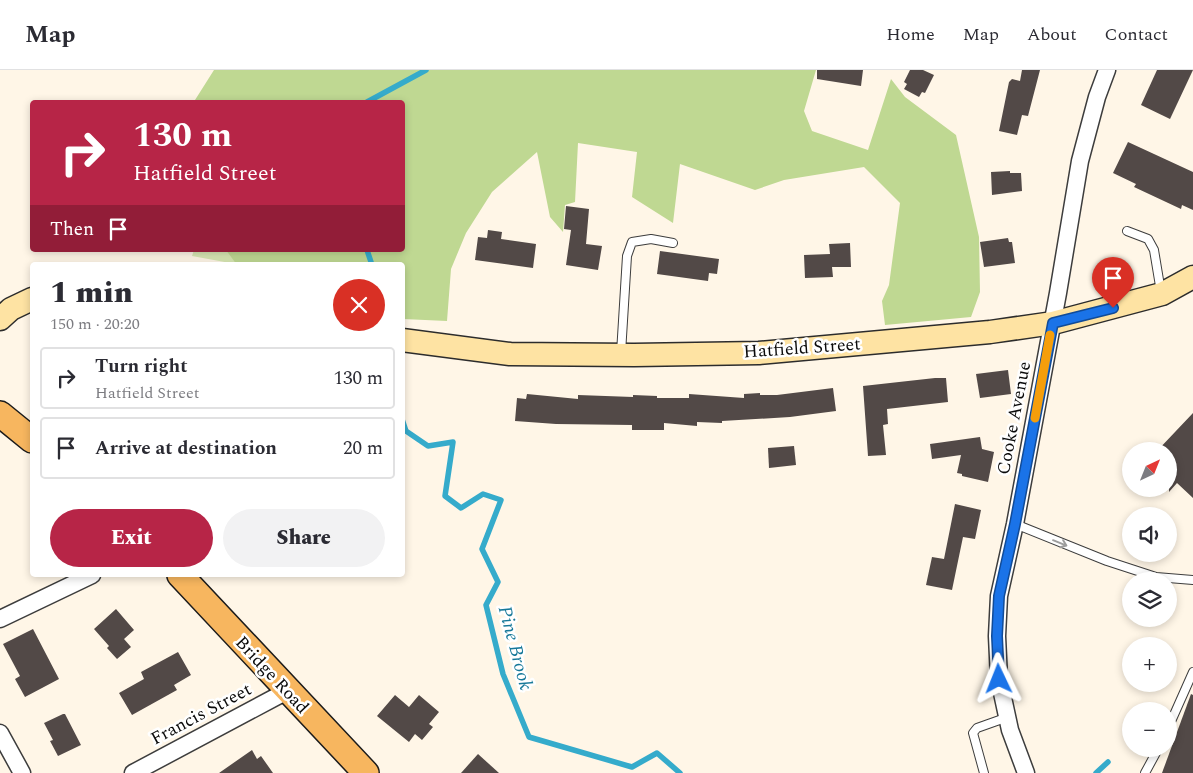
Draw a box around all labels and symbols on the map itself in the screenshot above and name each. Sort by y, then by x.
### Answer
pin [1092,257,1134,308]
street label: Hatfield Street [743,330,861,366]
street label: Cooke Avenue [990,359,1038,477]
north arrow [1122,442,1178,498]
one-way arrow [1051,539,1067,548]
water label: Pine Brook [490,603,540,693]
street label: Bridge Road [229,630,315,720]
position arrow [972,652,1024,704]
street label: Francis Street [146,676,256,752]

